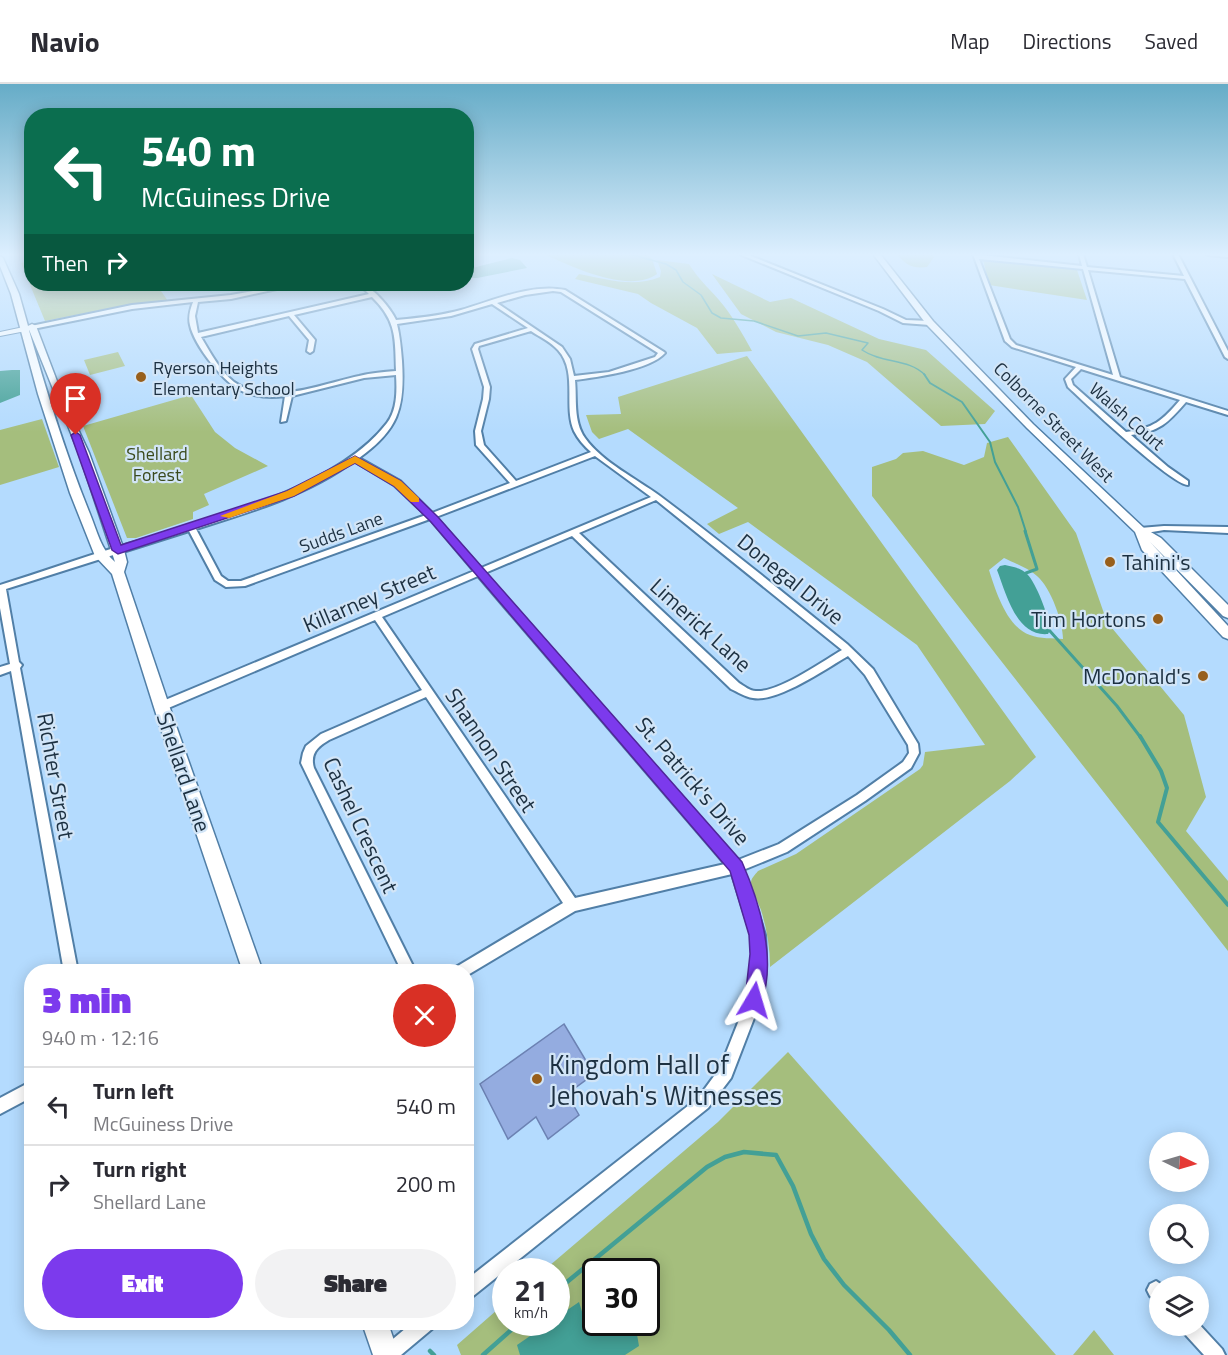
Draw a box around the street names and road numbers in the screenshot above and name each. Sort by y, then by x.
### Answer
street label: Colborne Street West [988,356,1121,489]
street label: Walsh Court [1083,376,1171,457]
street label: Sudds Lane [295,504,387,560]
street label: Donegal Drive [730,525,852,633]
street label: Killarney Street [297,555,441,641]
street label: Limerick Lane [643,570,759,680]
street label: Shannon Street [437,681,545,819]
street label: Shellard Lane [148,708,220,836]
street label: St. Patrick's Drive [627,709,759,853]
street label: Richter Street [28,710,84,842]
street label: Cashel Crescent [315,751,408,899]

